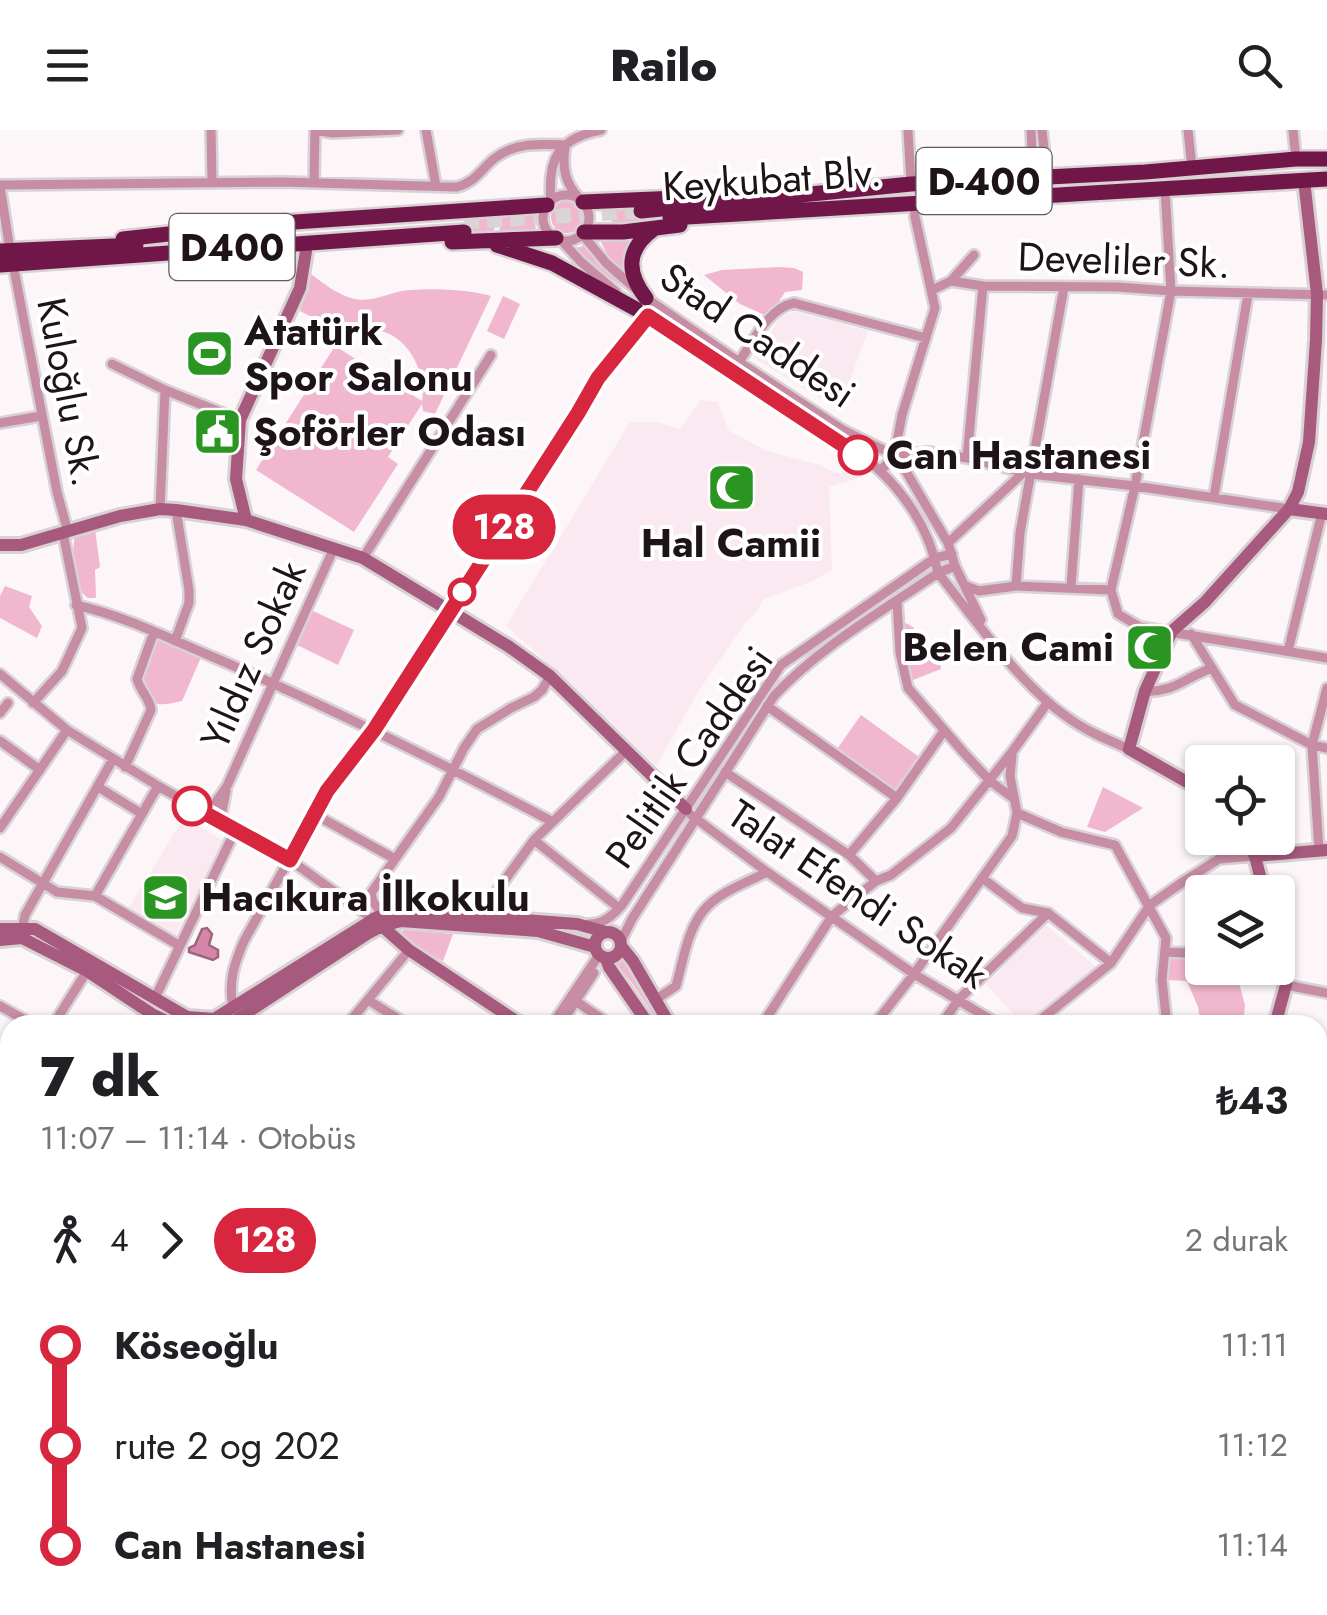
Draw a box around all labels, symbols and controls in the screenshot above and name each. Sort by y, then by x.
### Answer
text: Railo [610,33,717,98]
icon: menu [40,38,95,93]
icon: search [1232,38,1287,93]
street label: Keykubat Blv. [660,142,884,216]
road number: D-400 [916,148,1052,214]
road number: D400 [170,214,294,280]
street label: Develiler Sk. [1017,227,1231,293]
street label: Stad Caddesi [649,248,867,422]
street label: Kuloğlu Sk. [22,293,116,491]
place label: Atatürk Spor Salonu [243,302,473,406]
sports icon: Atatürk Spor Salonu [183,328,235,380]
place label: Şoförler Odası [253,403,526,461]
public building icon: Şoförler Odası [192,406,244,458]
place label: Can Hastanesi [886,426,1151,484]
marker: Can Hastanesi [839,436,877,474]
mosque icon: Hal Camii [705,462,757,514]
line badge: 128 [446,494,562,560]
text: 128 [473,502,535,552]
place label: Hal Camii [641,514,821,572]
street label: Yıldız Sokak [186,551,320,758]
unlabelled marker [449,579,475,605]
place label: Belen Cami [902,618,1114,676]
mosque icon: Belen Cami [1123,621,1175,673]
street label: Pelitlik Caddesi [591,634,787,880]
map controls [1185,745,1295,985]
button: locate [1185,745,1295,855]
street label: Talat Efendi Sokak [716,785,1000,1003]
unlabelled marker [173,787,211,825]
place label: Hacıkura İlkokulu [201,868,530,926]
school or university icon: Hacıkura İlkokulu [140,871,192,923]
button: layers [1185,875,1295,985]
text: 7 dk [40,1037,160,1117]
text: ₺43 [1216,1073,1288,1128]
text: 11:07 – 11:14 · Otobüs [40,1115,356,1161]
icon: walk [40,1213,95,1268]
icon: forward [144,1213,199,1268]
text: 128 [234,1215,296,1265]
text: 4 [110,1217,129,1263]
text: 2 durak [1185,1217,1288,1263]
text: Köseoğlu [114,1318,279,1373]
text: 11:11 [1221,1322,1288,1368]
text: rute 2 og 202 [114,1418,340,1473]
text: 11:12 [1217,1422,1288,1468]
text: Can Hastanesi [114,1518,366,1573]
text: 11:14 [1217,1522,1288,1568]

